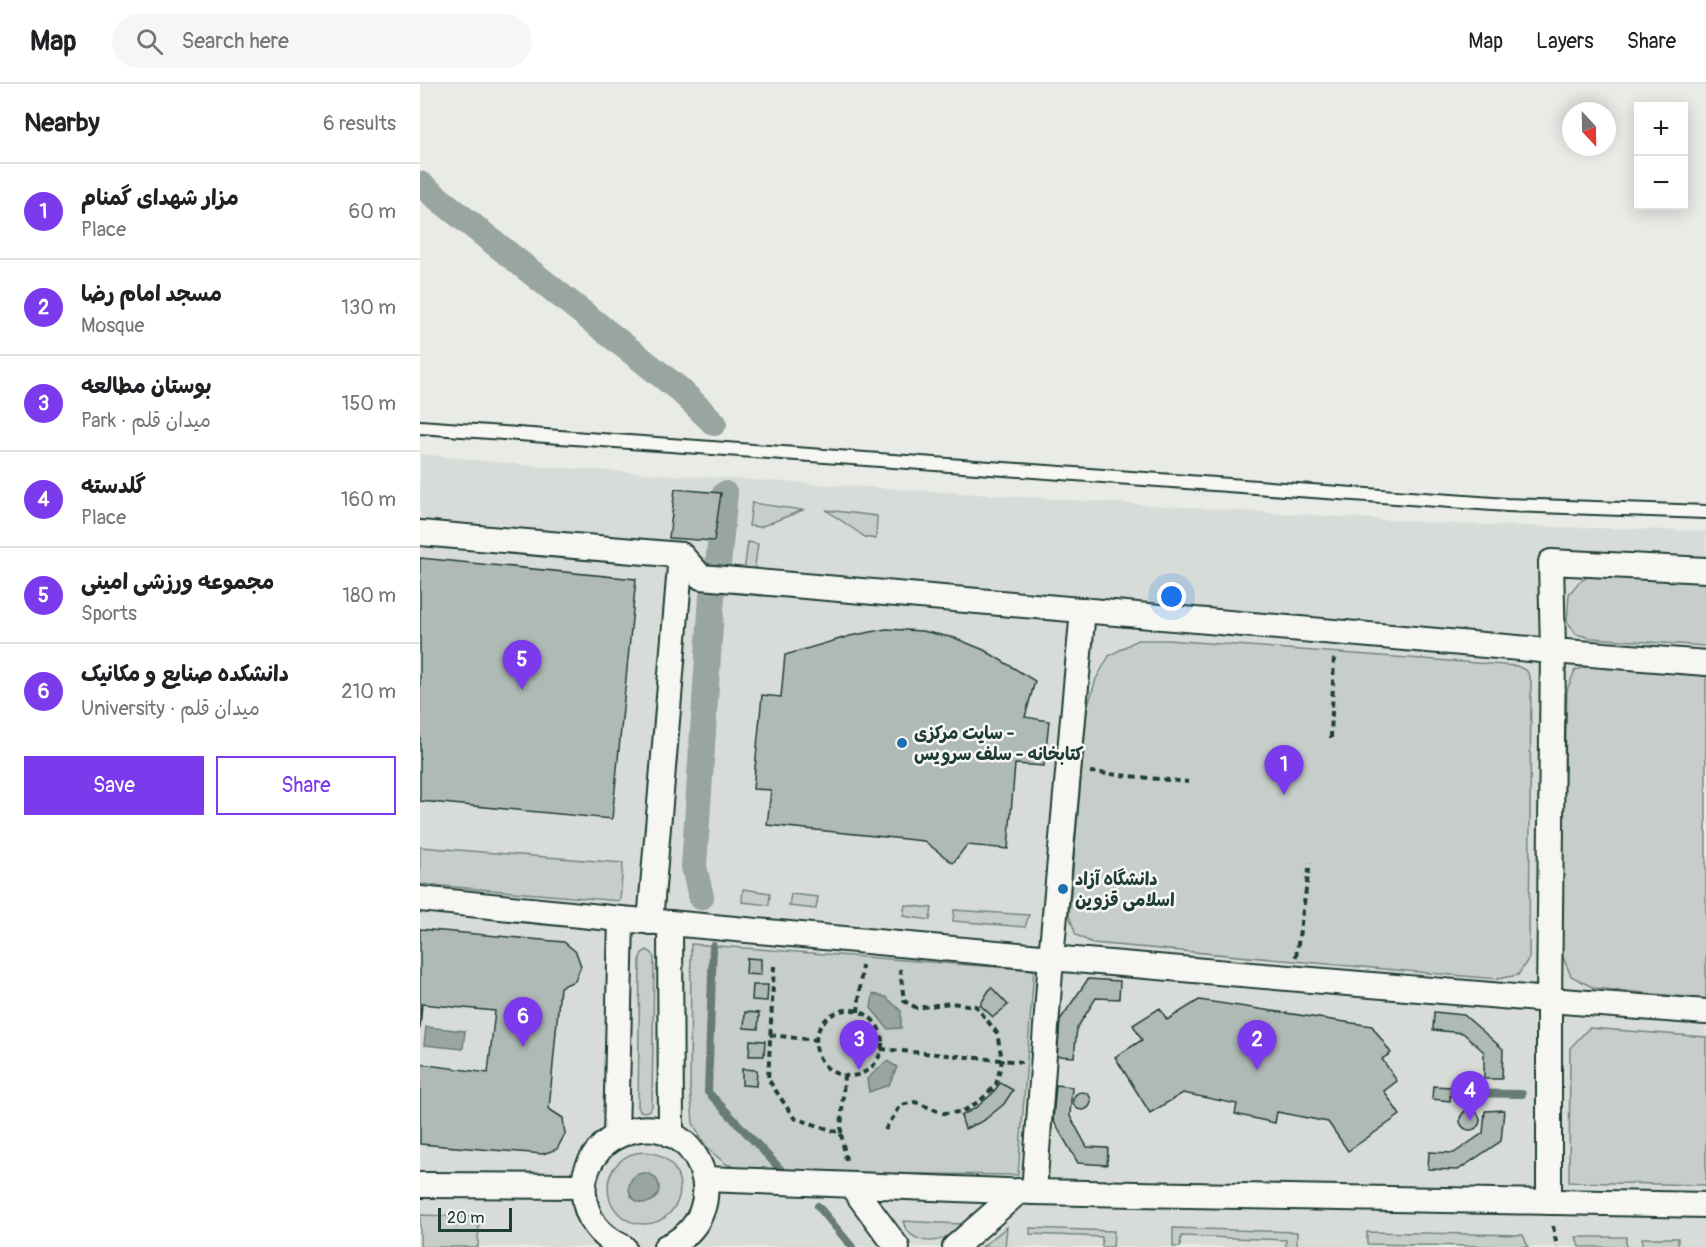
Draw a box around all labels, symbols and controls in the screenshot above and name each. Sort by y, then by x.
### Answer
search box [112,14,532,68]
text: Map [30,24,76,59]
icon: search [133,25,166,58]
text: Search here [181,27,289,55]
text: Map [1468,28,1503,55]
text: Layers [1536,28,1594,55]
text: Share [1627,28,1676,55]
north arrow [1562,102,1616,156]
map controls [1634,102,1688,210]
button: + [1634,102,1688,156]
text: Nearby [24,107,100,139]
text: 6 results [323,111,396,136]
button: − [1634,156,1688,210]
text: مزار شهدای گمنام [81,184,239,212]
text: 1 [40,199,47,224]
text: 60 m [349,199,396,224]
text: Place [81,217,126,242]
text: مسجد امام رضا [81,280,222,308]
text: 2 [38,295,49,320]
text: 130 m [341,295,396,320]
text: Mosque [81,313,144,338]
text: بوستان مطالعه [81,372,212,400]
text: 3 [38,391,49,416]
text: 150 m [342,391,396,416]
text: Park · میدان قلم [81,408,211,433]
text: گلدسته [81,472,146,500]
text: 4 [38,487,49,512]
text: 160 m [341,487,396,512]
text: Place [81,505,126,530]
text: مجموعه ورزشی امینی [81,568,274,596]
your location [1157,582,1186,611]
text: 5 [38,583,49,608]
text: 180 m [342,583,396,608]
text: Sports [81,601,137,626]
pin: 5 [502,640,542,690]
text: دانشکده صنایع و مکانیک [81,660,289,688]
text: 6 [38,679,49,704]
text: 210 m [341,679,396,704]
text: University · میدان قلم [81,696,260,721]
place label: سایت مرکزی - کتابخانه - سلف سرویس [914,722,1083,766]
marker: سایت مرکزی - کتابخانه - سلف سرویس [895,736,909,750]
pin: 1 [1264,746,1304,795]
button: Save [24,756,204,815]
button: Share [216,756,396,815]
place label: دانشگاه آزاد اسلامی قزوین [1075,868,1175,912]
marker: دانشگاه آزاد اسلامی قزوین [1056,882,1070,896]
pin: 6 [504,998,542,1047]
pin: 3 [840,1020,878,1070]
pin: 2 [1238,1020,1276,1070]
pin: 4 [1450,1072,1490,1121]
scale bar [438,1205,512,1232]
text: 20 m [447,1208,485,1228]

